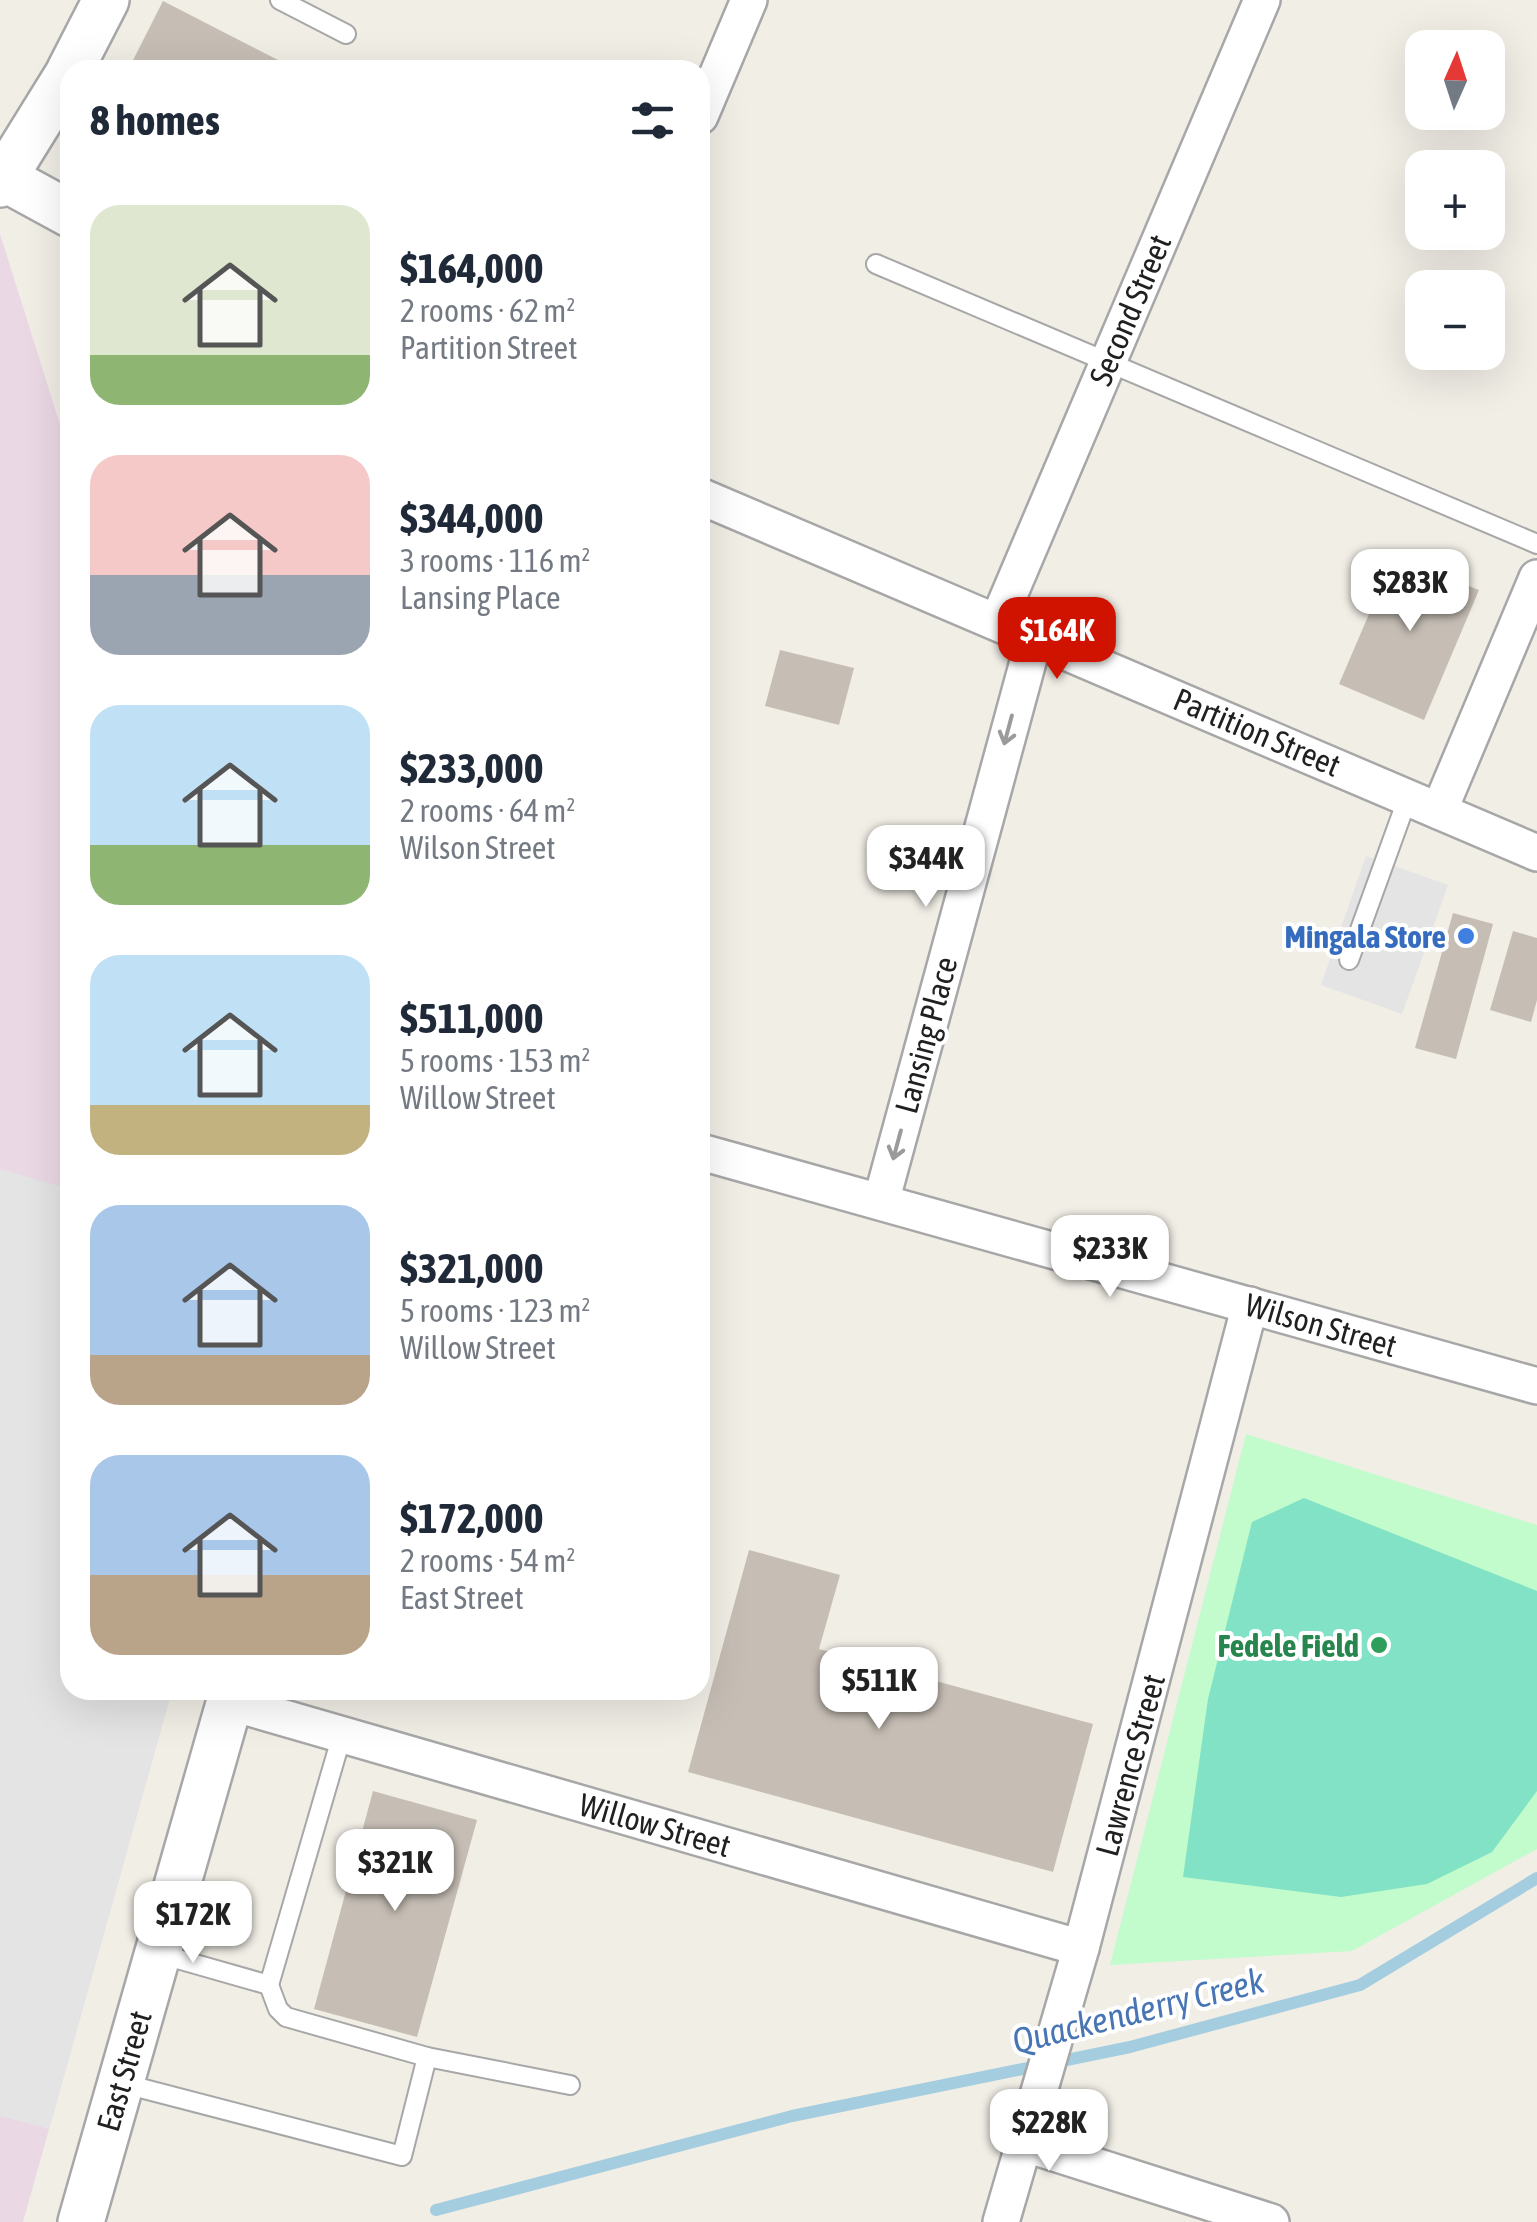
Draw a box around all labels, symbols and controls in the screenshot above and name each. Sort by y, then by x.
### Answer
north arrow [1405,30,1505,130]
map controls [1405,30,1505,370]
icon: filters [625,93,680,148]
text: 8 homes [90,96,220,144]
button: + [1405,150,1505,250]
street label: Second Street [1082,229,1178,391]
text: $164,000 [400,244,544,292]
icon: home [170,245,290,365]
button: − [1405,270,1505,370]
text: 2 rooms · 62 m² [400,292,575,329]
text: Partition Street [400,329,577,366]
text: $344,000 [400,494,544,542]
icon: home [170,495,290,615]
text: 3 rooms · 116 m² [400,542,590,579]
pin: $283K [1340,549,1480,634]
text: $283K [1373,563,1447,600]
text: Lansing Place [400,579,561,616]
pin: $164K [987,597,1127,682]
text: $164K [1020,611,1094,648]
street label: Partition Street [1168,680,1346,784]
one-way arrow [998,714,1017,745]
text: $233,000 [400,744,544,792]
icon: home [170,745,290,865]
text: 2 rooms · 64 m² [400,792,575,829]
pin: $344K [856,825,996,910]
text: Wilson Street [400,829,556,866]
text: $344K [889,839,963,876]
place label: Mingala Store [1285,918,1446,955]
marker: Mingala Store [1455,925,1477,947]
street label: Lansing Place [887,953,965,1117]
text: $511,000 [400,994,544,1042]
icon: home [170,995,290,1115]
text: 5 rooms · 153 m² [400,1042,590,1079]
text: Willow Street [400,1079,556,1116]
one-way arrow [886,1129,905,1160]
pin: $233K [1040,1215,1180,1300]
text: $233K [1073,1229,1147,1266]
text: $321,000 [400,1244,544,1292]
icon: home [170,1245,290,1365]
street label: Wilson Street [1241,1286,1401,1364]
text: 5 rooms · 123 m² [400,1292,590,1329]
text: Willow Street [400,1329,556,1366]
text: $172,000 [400,1494,544,1542]
icon: home [170,1495,290,1615]
text: 2 rooms · 54 m² [400,1542,575,1579]
text: East Street [400,1579,524,1616]
place label: Fedele Field [1217,1627,1359,1664]
marker: Fedele Field [1368,1634,1390,1656]
pin: $511K [809,1647,949,1732]
text: $511K [842,1661,916,1698]
street label: Lawrence Street [1088,1670,1172,1860]
street label: Willow Street [575,1786,735,1864]
pin: $321K [325,1829,465,1914]
text: $321K [358,1843,432,1880]
pin: $172K [123,1881,263,1966]
text: $172K [156,1895,230,1932]
water label: Quackenderry Creek [1008,1959,1269,2061]
street label: East Street [89,2006,159,2136]
pin: $228K [979,2089,1119,2174]
text: $228K [1012,2103,1086,2140]

